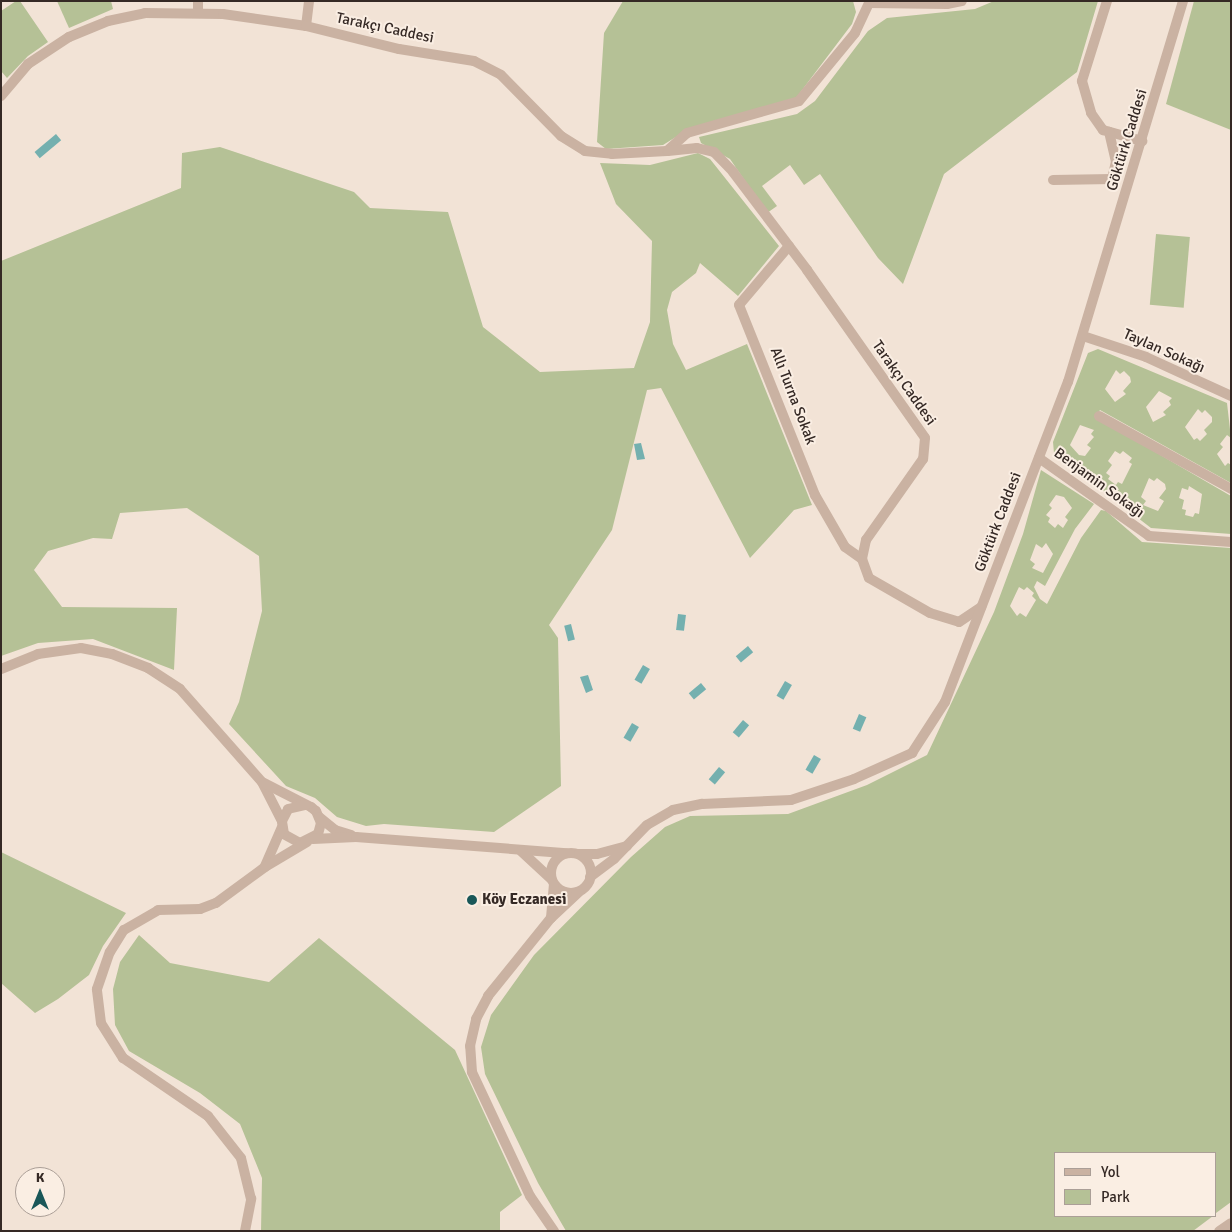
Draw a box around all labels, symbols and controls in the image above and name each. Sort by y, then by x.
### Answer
street label: Tarakçı Caddesi [335,9,435,47]
street label: Göktürk Caddesi [1103,87,1151,193]
street label: Taylan Sokağı [1120,325,1208,377]
street label: Tarakçı Caddesi [868,337,940,429]
street label: Allı Turna Sokak [766,345,820,447]
street label: Benjamin Sokağı [1050,444,1148,522]
street label: Göktürk Caddesi [971,470,1025,574]
place label: Köy Eczanesi [482,891,566,909]
marker: Köy Eczanesi [466,894,478,906]
legend [1054,1152,1217,1217]
text: Yol [1101,1163,1120,1181]
north arrow [15,1167,65,1217]
text: K [36,1169,44,1186]
text: Park [1101,1188,1130,1206]

